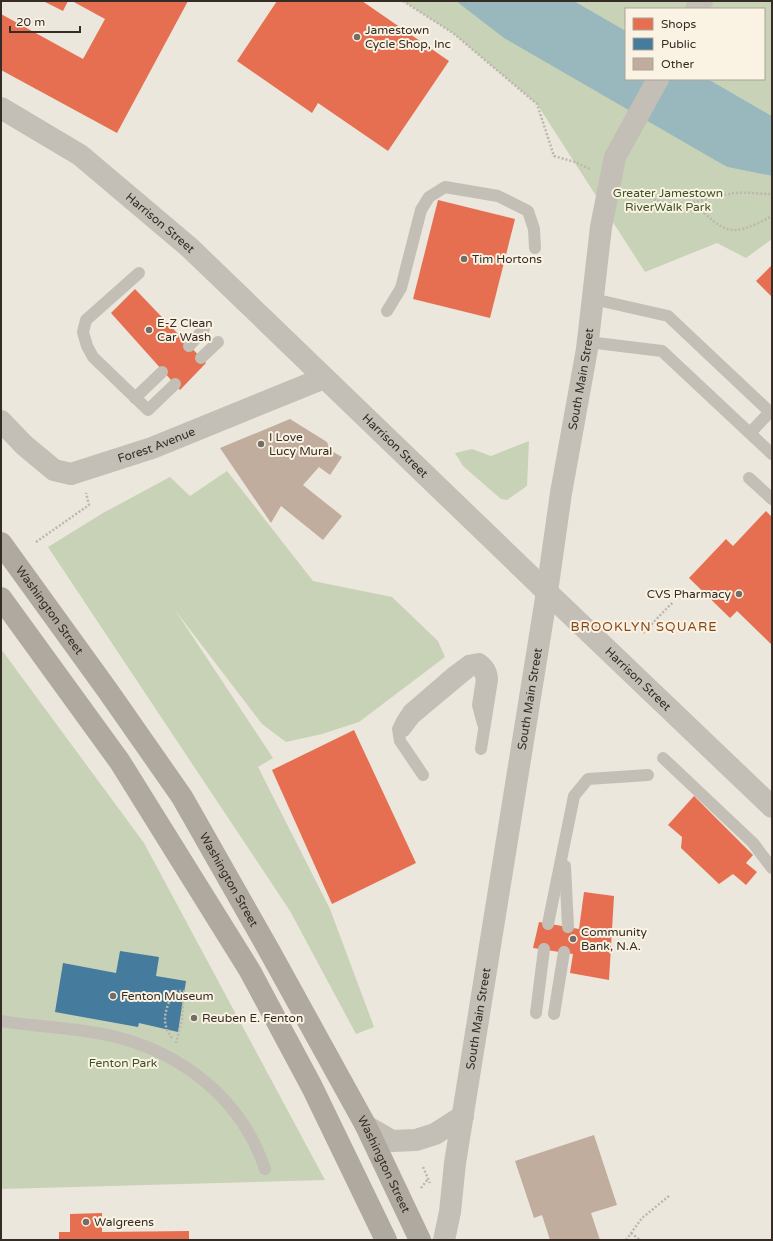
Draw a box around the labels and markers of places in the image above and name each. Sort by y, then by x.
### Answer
place label: Jamestown Cycle Shop, Inc [365,23,451,51]
marker: Jamestown Cycle Shop, Inc [352,32,362,42]
place label: Tim Hortons [472,252,542,266]
marker: Tim Hortons [459,254,469,264]
place label: E-Z Clean Car Wash [157,316,213,344]
marker: E-Z Clean Car Wash [144,325,154,335]
place label: I Love Lucy Mural [269,430,332,458]
marker: I Love Lucy Mural [256,439,266,449]
place label: CVS Pharmacy [647,587,732,601]
marker: CVS Pharmacy [734,589,744,599]
place label: Community Bank, N.A. [581,925,648,953]
marker: Community Bank, N.A. [568,934,578,944]
place label: Fenton Museum [121,989,214,1003]
marker: Fenton Museum [108,991,118,1001]
place label: Reuben E. Fenton [202,1011,303,1025]
marker: Reuben E. Fenton [189,1013,199,1023]
place label: Walgreens [94,1215,154,1229]
marker: Walgreens [81,1217,91,1227]

